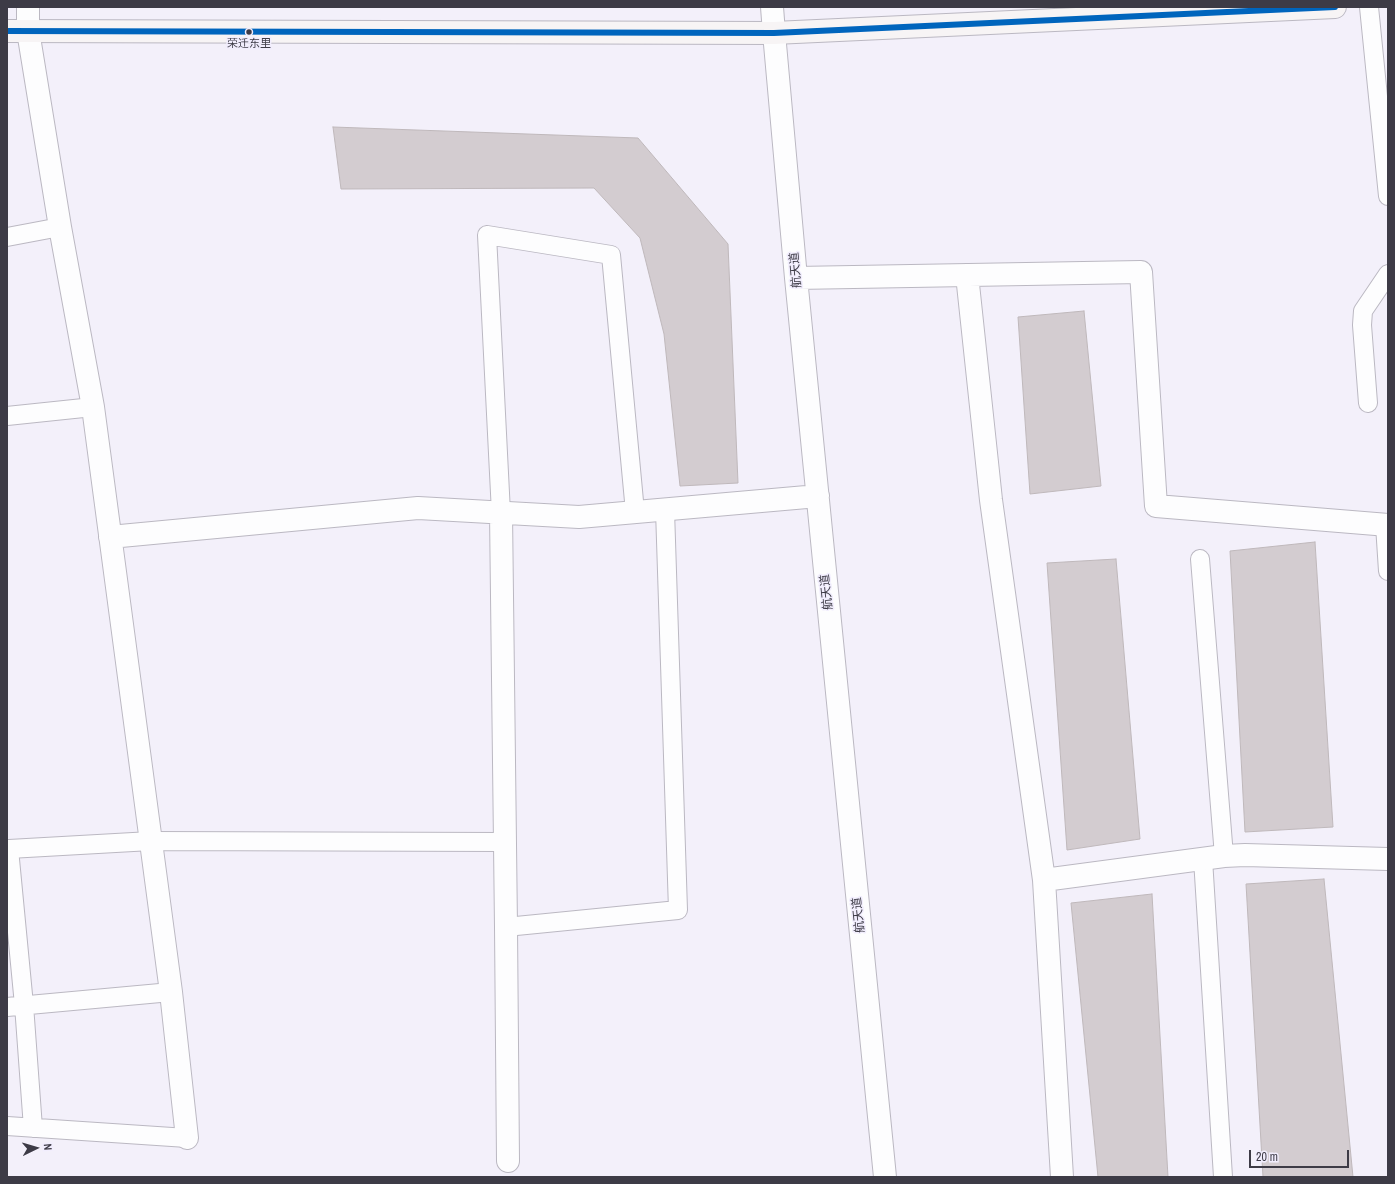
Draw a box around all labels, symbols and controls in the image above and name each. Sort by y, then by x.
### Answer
marker: 荣迁东里 [244,27,254,37]
place label: 荣迁东里 [227,37,271,51]
street label: 航天道 [787,251,805,289]
street label: 航天道 [818,573,836,611]
street label: 航天道 [850,896,868,934]
north arrow [16,1128,56,1168]
scale bar [1251,1142,1351,1168]
text: N [41,1143,55,1151]
text: 20 m [1256,1149,1278,1165]

